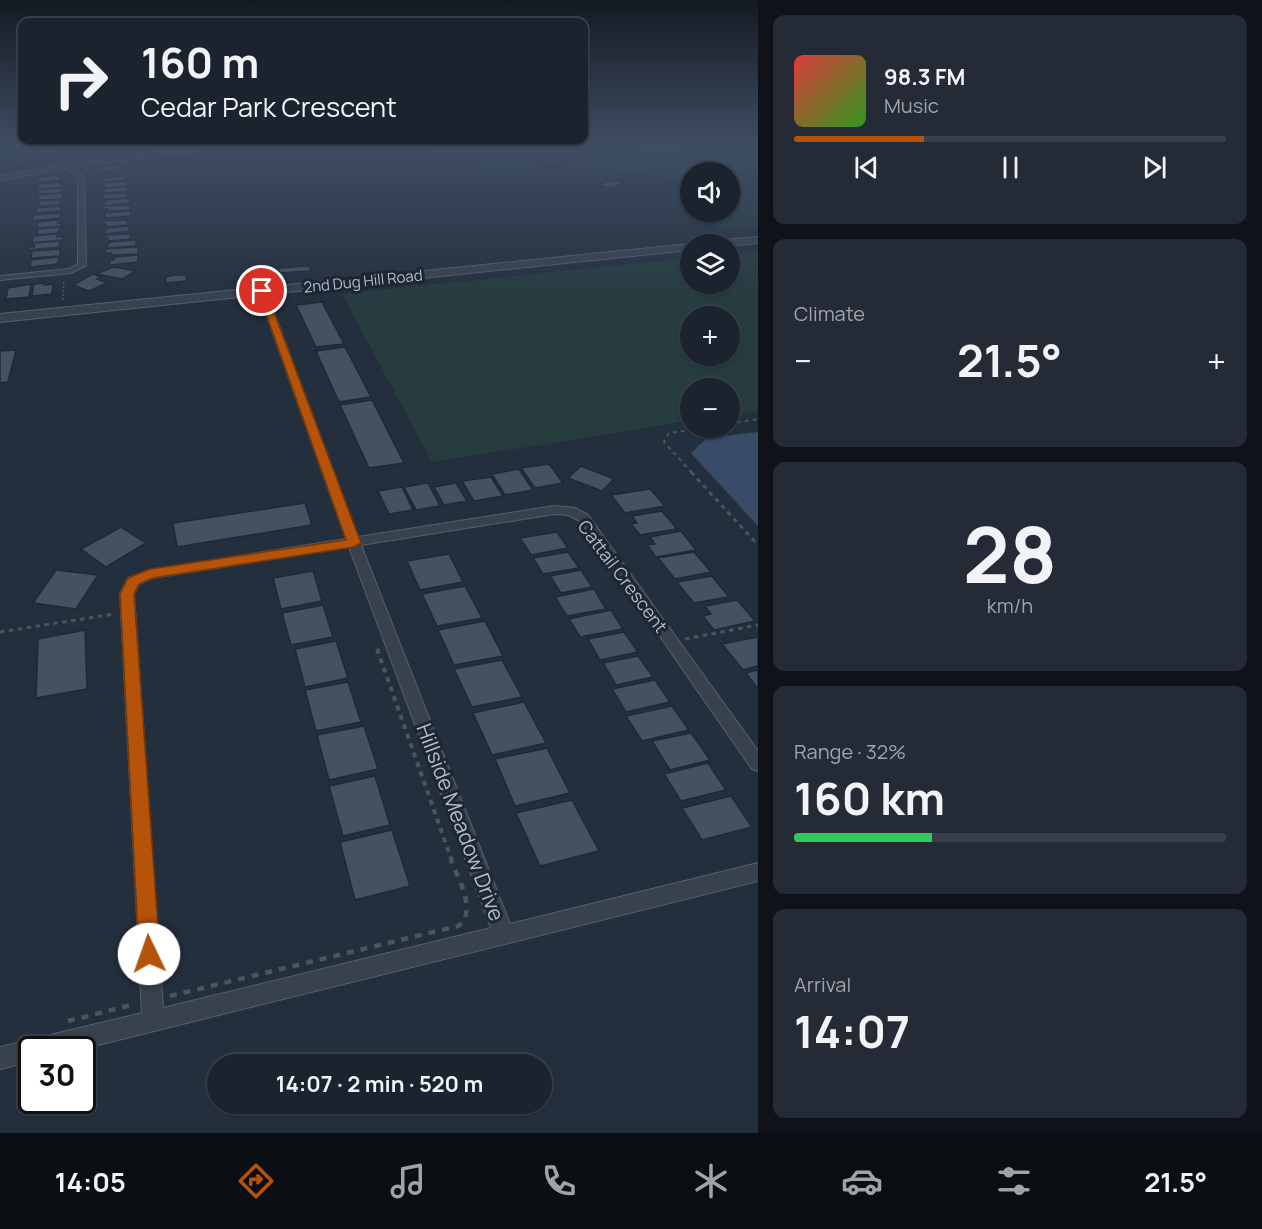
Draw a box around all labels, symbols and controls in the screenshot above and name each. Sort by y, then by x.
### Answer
text: 160 m [141,33,259,91]
icon: right [42,42,120,120]
text: 98.3 FM [884,62,965,92]
text: Cedar Park Crescent [141,88,397,125]
text: Music [884,92,939,119]
icon: previous [850,151,883,184]
icon: pause [994,151,1027,184]
icon: next [1138,151,1171,184]
map controls [680,162,740,438]
button: sound [680,162,740,222]
button: layers [680,234,740,294]
street label: 2nd Dug Hill Road [302,264,424,298]
pin [236,265,287,316]
icon: arrive [245,274,278,307]
text: Climate [794,300,865,327]
button: + [680,306,740,366]
text: 21.5° [957,329,1062,391]
text: − [794,338,812,383]
text: + [1207,338,1226,383]
button: − [680,378,740,438]
text: 28 [963,500,1057,606]
street label: Cattail Crescent [573,515,673,637]
text: km/h [987,592,1033,619]
street label: Hillside Meadow Drive [410,719,512,925]
text: Range · 32% [794,738,906,765]
text: 160 km [794,767,945,829]
position arrow [117,922,181,986]
text: Arrival [794,971,851,998]
text: 14:07 [794,1000,910,1062]
speed limit sign: 30 [18,1036,96,1114]
text: 14:07 · 2 min · 520 m [276,1069,483,1099]
icon: directions [235,1160,277,1202]
icon: music [387,1160,429,1202]
icon: phone [538,1160,580,1202]
icon: climate [690,1160,732,1202]
icon: car [841,1160,883,1202]
icon: filters [993,1160,1035,1202]
text: 14:05 [55,1163,126,1200]
text: 21.5° [1144,1163,1207,1200]

